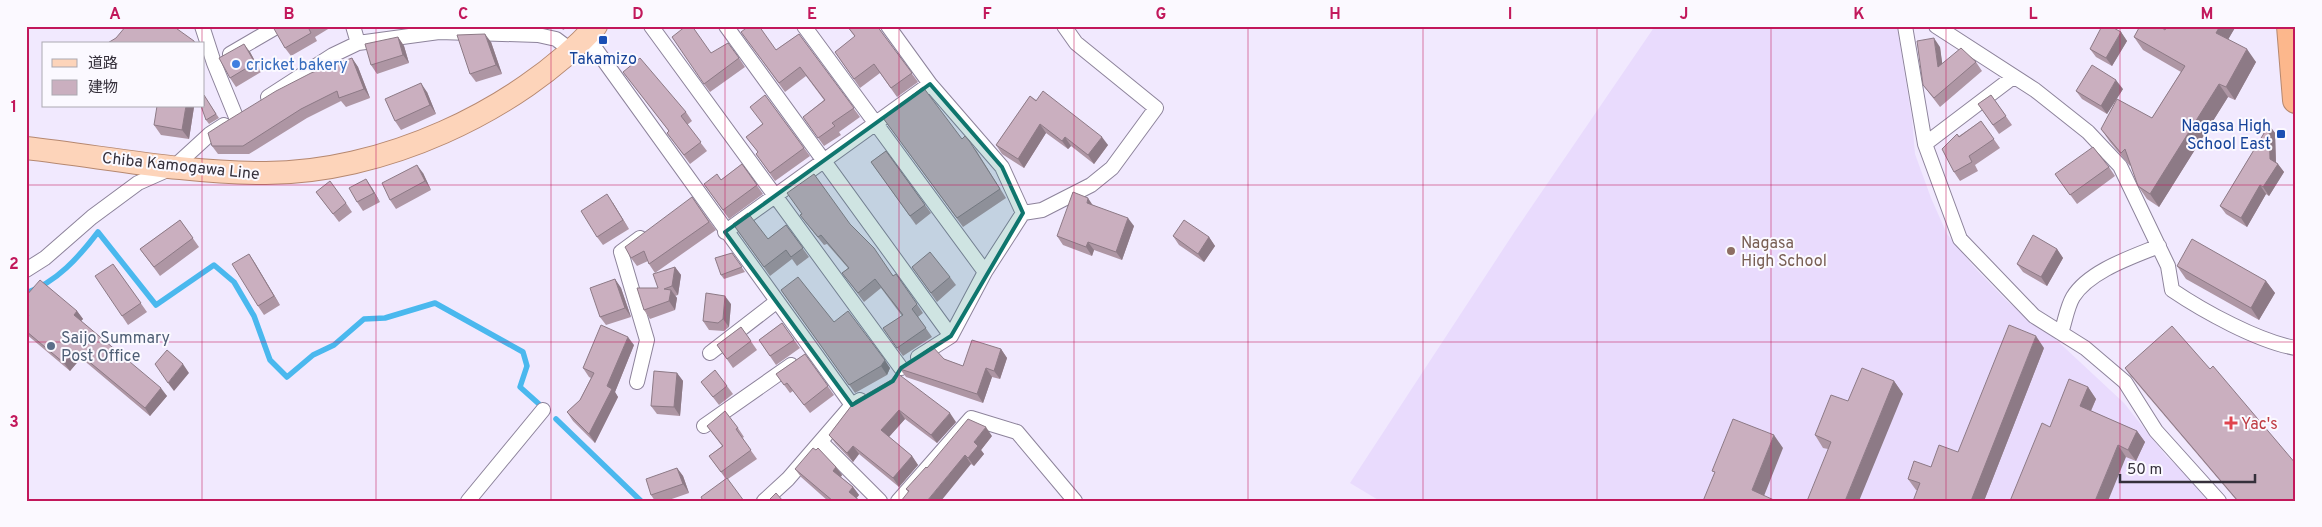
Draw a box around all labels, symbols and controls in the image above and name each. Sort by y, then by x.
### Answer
text: A [109,5,121,25]
text: B [283,5,295,25]
text: C [458,5,468,25]
text: D [632,5,644,25]
text: E [807,5,817,25]
text: F [982,5,992,25]
text: G [1156,5,1166,25]
text: H [1329,5,1341,25]
text: I [1508,5,1512,25]
text: J [1680,5,1688,25]
text: K [1853,5,1865,25]
text: L [2028,5,2038,25]
text: M [2201,5,2213,25]
marker: Takamizo [597,34,609,46]
legend [42,42,205,108]
place label: Takamizo [569,50,637,70]
text: 道路 [88,55,118,74]
place label: cricket bakery [246,56,348,76]
marker: cricket bakery [230,58,242,70]
text: 建物 [88,79,118,98]
text: 1 [11,98,17,118]
place label: Nagasa High School East [2181,117,2271,155]
marker: Nagasa High School East [2275,128,2287,140]
street label: Chiba Kamogawa Line [101,149,261,185]
place label: Nagasa High School [1741,234,1827,272]
marker: Nagasa High School [1725,245,1737,257]
text: 2 [9,255,19,275]
place label: Saijo Summary Post Office [61,329,170,367]
marker: Saijo Summary Post Office [45,340,57,352]
text: 3 [9,413,19,433]
place label: Yac's [2241,415,2278,435]
marker: Yac's [2225,417,2237,429]
scale bar [2120,452,2254,484]
text: 50 m [2127,461,2162,480]

